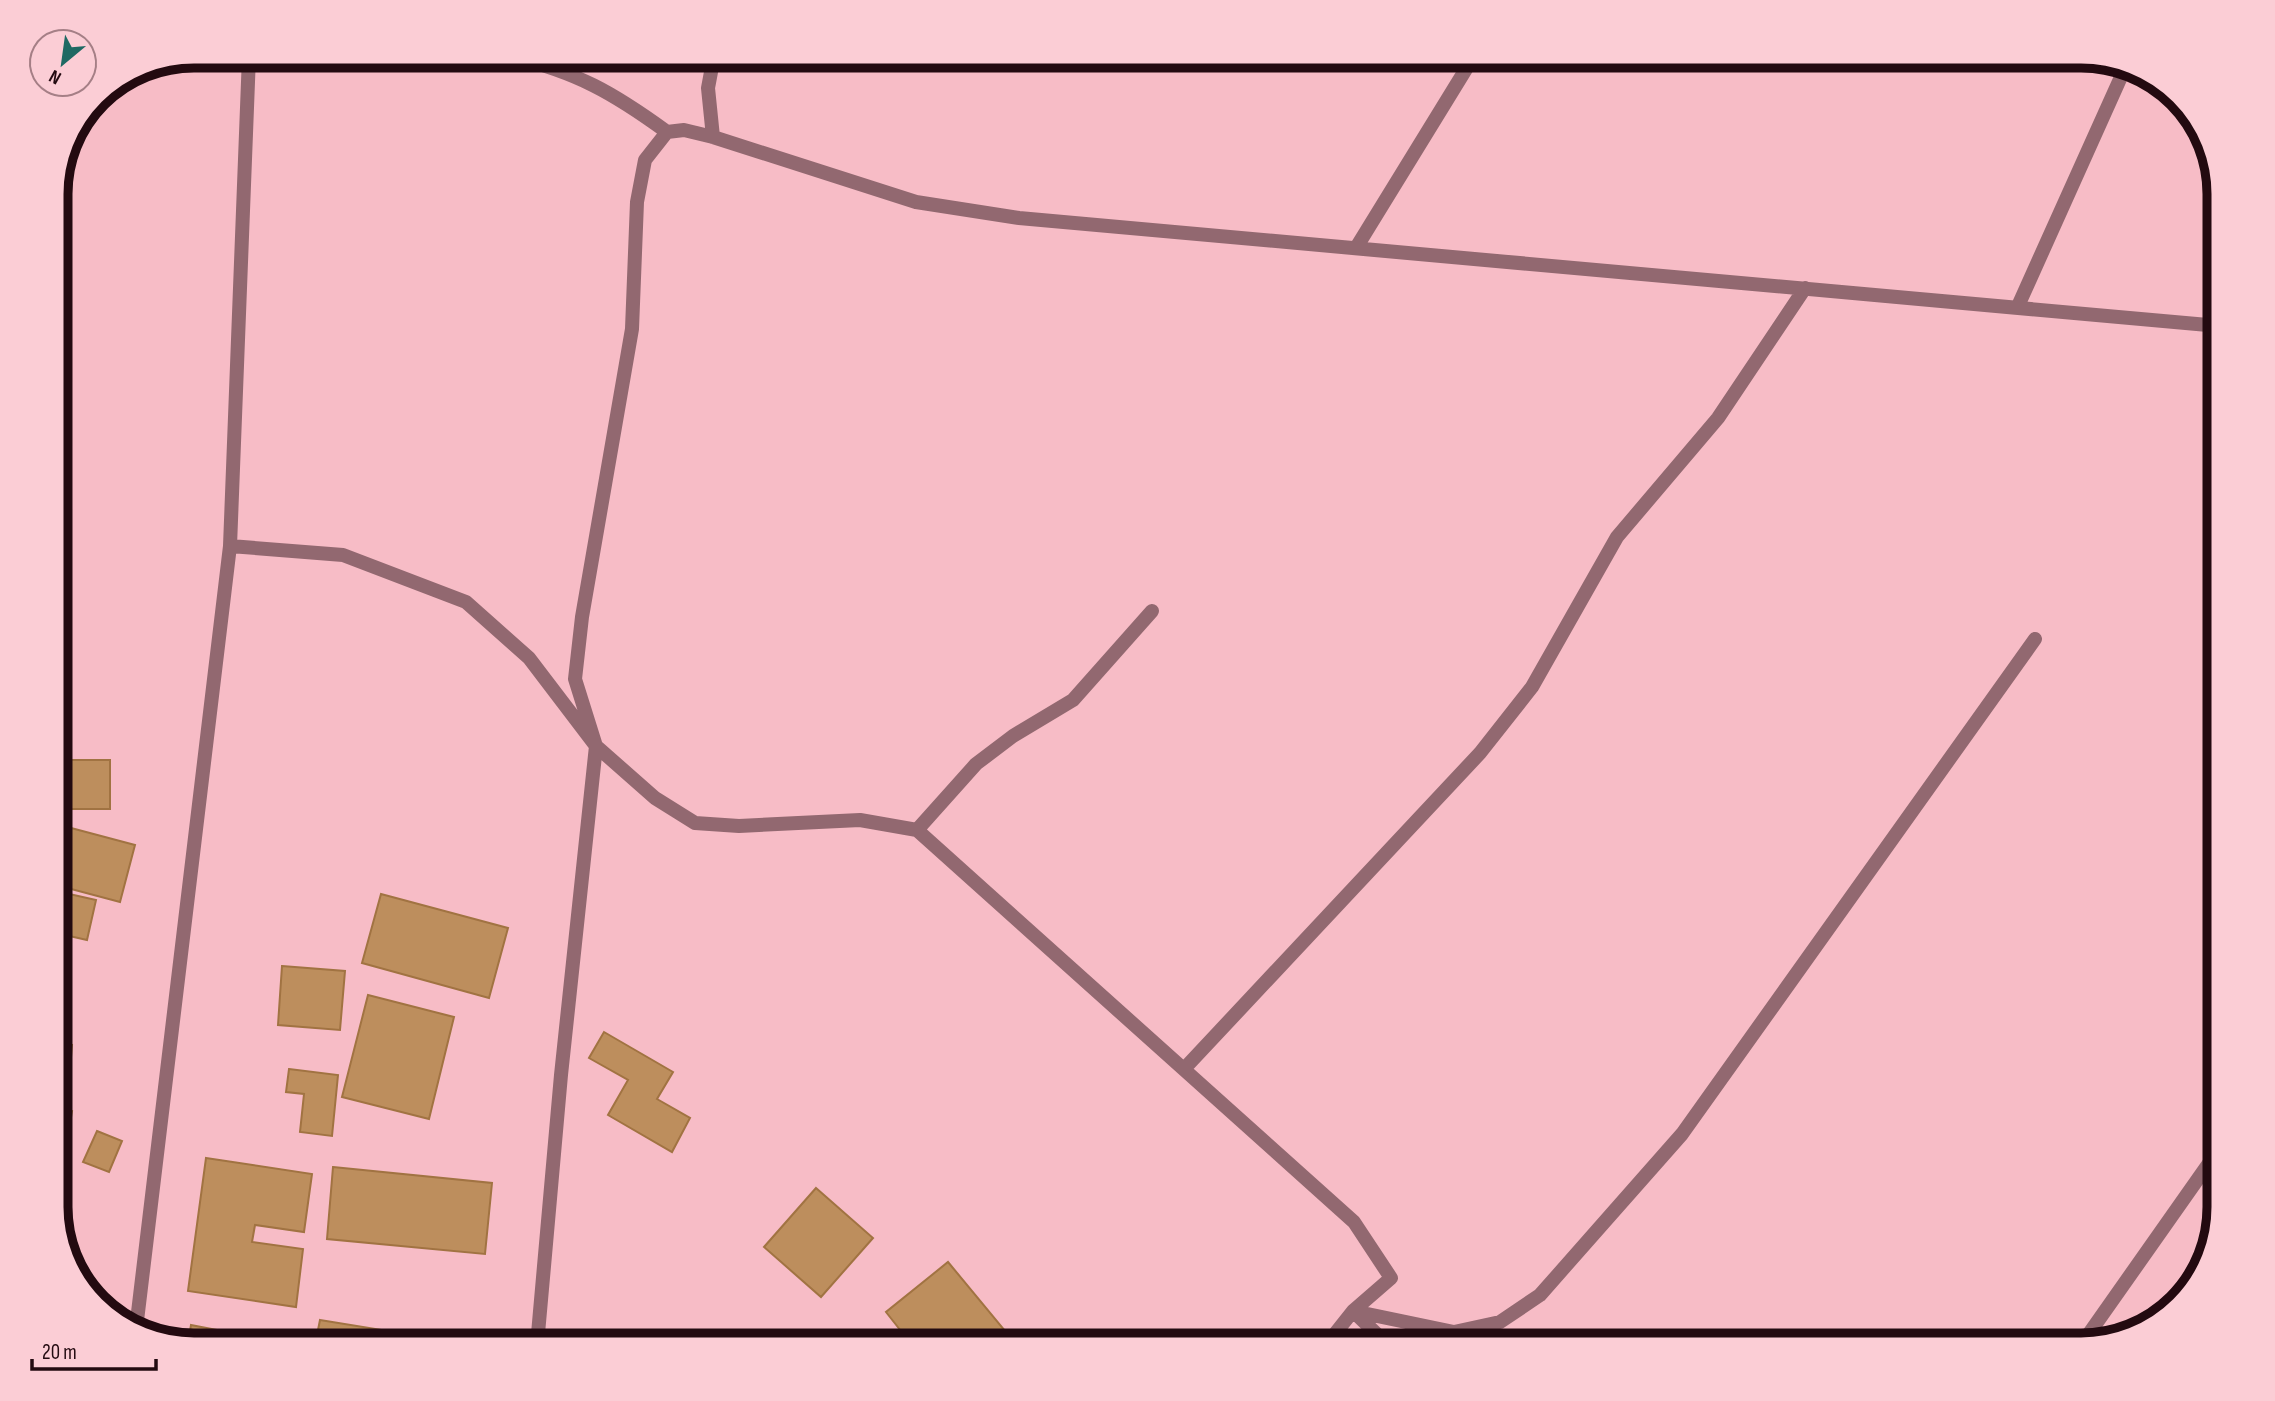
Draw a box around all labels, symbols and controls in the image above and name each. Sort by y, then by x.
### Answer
north arrow [28,28,98,98]
text: N [45,64,66,89]
scale bar [32,1328,156,1372]
text: 20 m [42,1340,77,1365]

